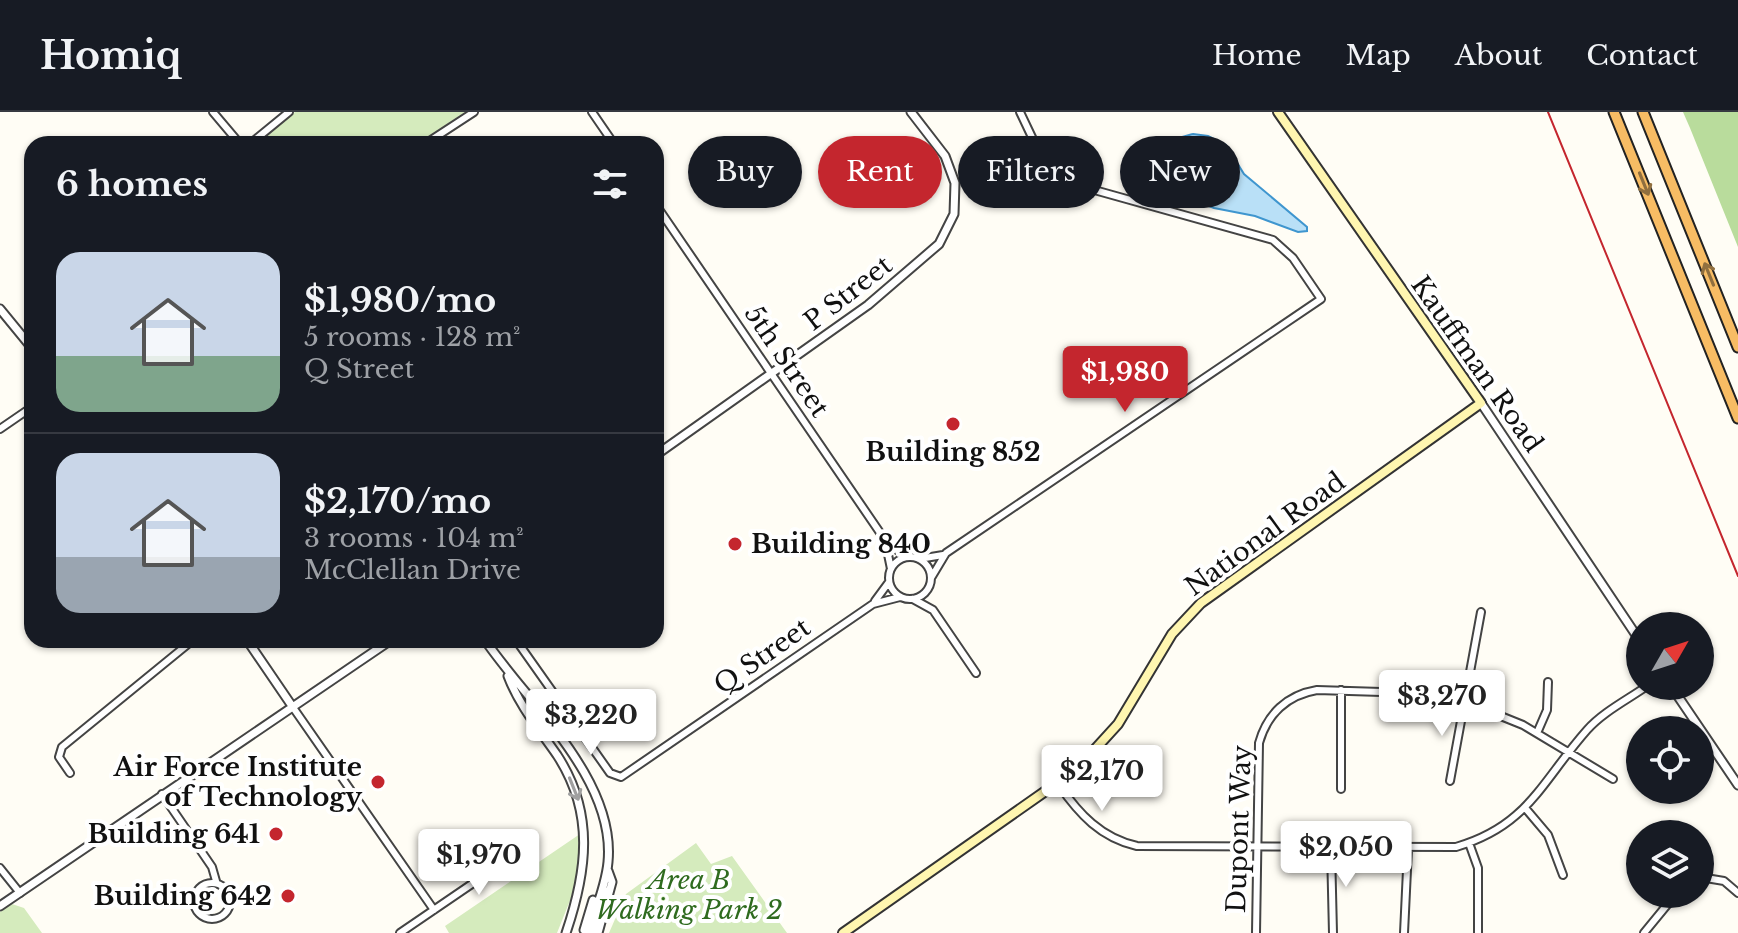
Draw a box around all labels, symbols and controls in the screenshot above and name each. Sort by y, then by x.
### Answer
text: Homiq [40,32,181,79]
text: Home [1212,38,1302,73]
text: Map [1346,38,1411,73]
text: About [1455,38,1542,73]
text: Contact [1586,38,1698,73]
chip: Buy [688,136,802,208]
chip: Rent [818,136,942,208]
chip: Filters [958,136,1104,208]
chip: New [1120,136,1240,208]
icon: filters [588,162,632,206]
text: 6 homes [56,163,208,205]
one-way arrow [1637,171,1652,196]
street label: P Street [798,249,898,337]
one-way arrow [1700,262,1715,287]
street label: Kauffman Road [1404,270,1550,458]
text: $1,980/mo [304,279,496,321]
icon: home [120,284,216,380]
street label: 5th Street [738,299,836,423]
text: 5 rooms · 128 m² [304,321,521,353]
pin: $1,980 [1060,346,1190,414]
text: Q Street [304,353,414,385]
text: $1,980 [1081,356,1169,388]
marker: Building 852 [944,415,962,433]
place label: Building 852 [865,436,1041,468]
street label: National Road [1179,465,1351,603]
text: $2,170/mo [304,480,491,522]
icon: home [120,485,216,581]
text: 3 rooms · 104 m² [304,522,524,554]
place label: Building 840 [751,528,931,560]
marker: Building 840 [726,535,744,553]
text: McClellan Drive [304,554,521,586]
street label: Q Street [708,611,816,701]
north arrow [1626,612,1714,700]
map controls [1626,612,1714,908]
pin: $3,270 [1377,670,1507,738]
text: $3,270 [1397,680,1487,712]
pin: $3,220 [526,689,656,757]
text: $3,220 [544,699,638,731]
button: locate [1626,716,1714,804]
street label: Dupont Way [1220,744,1258,914]
pin: $2,170 [1037,745,1167,813]
place label: Air Force Institute of Technology [113,751,362,813]
text: $2,170 [1060,755,1144,787]
marker: Air Force Institute of Technology [369,773,387,791]
one-way arrow [568,776,582,801]
place label: Building 641 [87,818,260,850]
button: layers [1626,820,1714,908]
pin: $2,050 [1281,821,1411,889]
marker: Building 641 [267,825,285,843]
pin: $1,970 [414,829,544,897]
text: $2,050 [1299,831,1393,863]
text: $1,970 [436,839,522,871]
park label: Area B Walking Park 2 [596,864,783,926]
place label: Building 642 [94,880,272,912]
marker: Building 642 [279,887,297,905]

